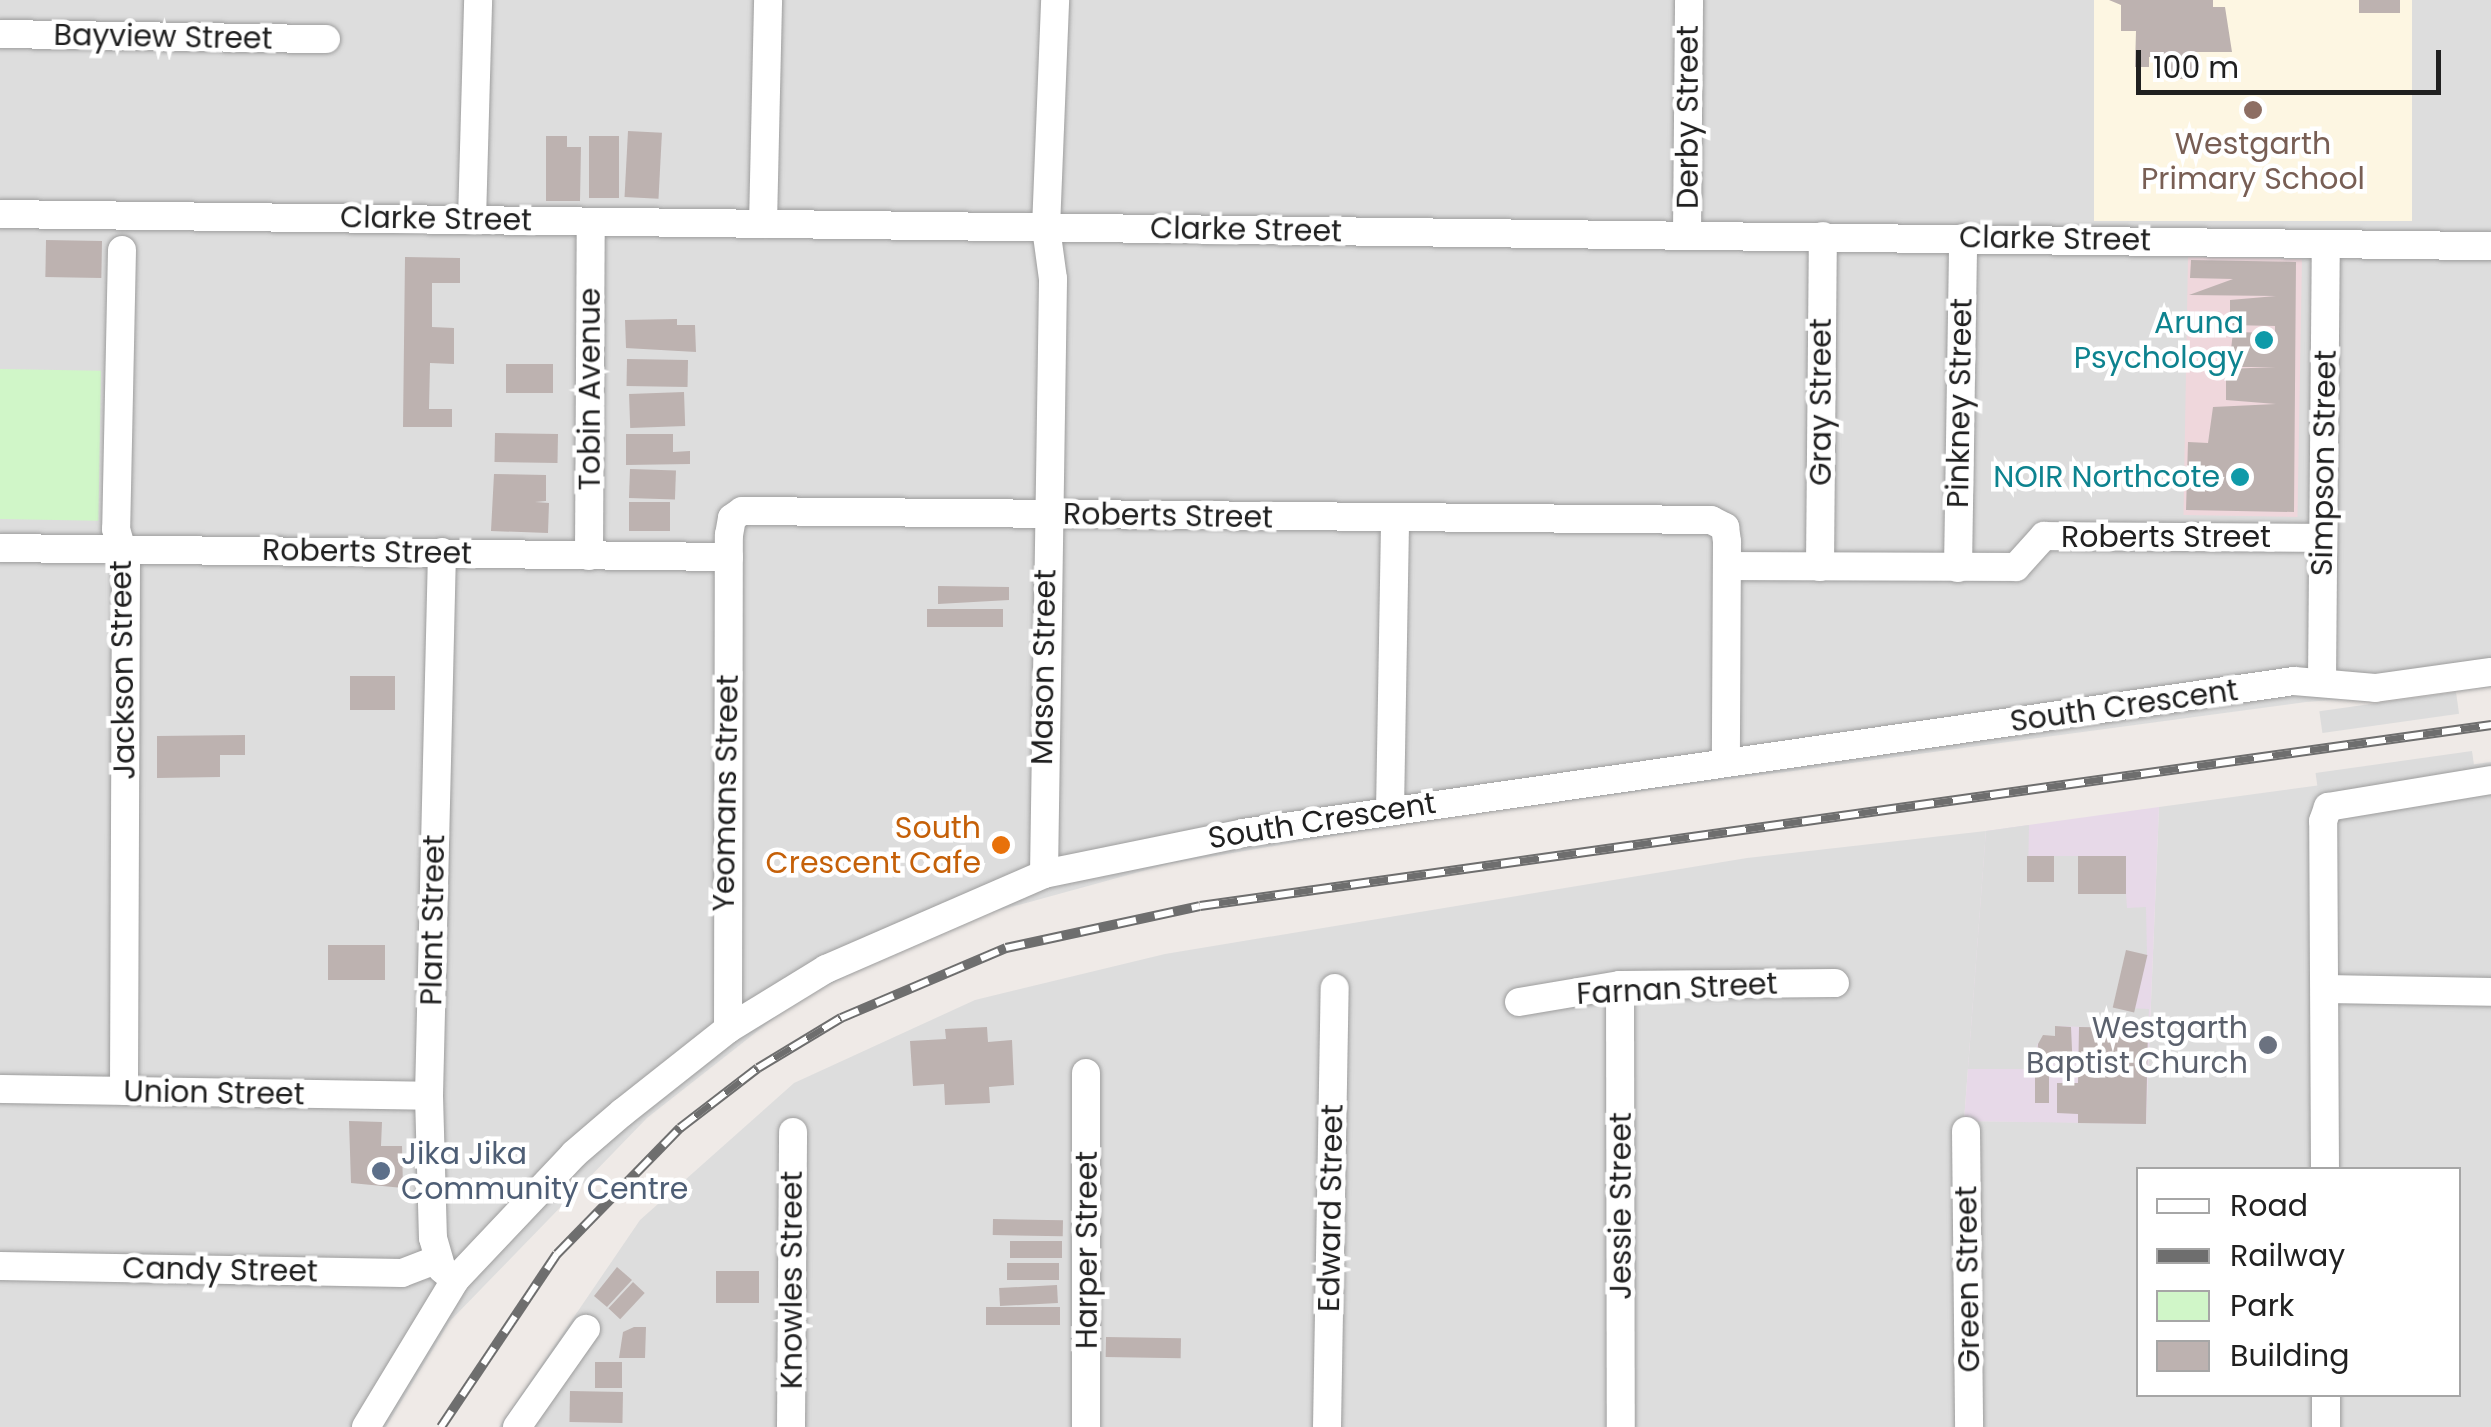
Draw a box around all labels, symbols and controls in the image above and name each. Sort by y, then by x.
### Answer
street label: Bayview Street [53,17,273,57]
street label: Derby Street [1670,25,1706,209]
scale bar [2141,30,2446,92]
text: 100 m [2153,46,2239,89]
marker: Westgarth Primary School [2242,99,2264,121]
place label: Westgarth Primary School [2141,126,2365,196]
street label: Clarke Street [340,199,532,239]
street label: Clarke Street [1150,210,1342,250]
street label: Clarke Street [1959,219,2151,259]
street label: Tobin Avenue [572,288,608,490]
street label: Pinkney Street [1940,298,1980,508]
place label: Aruna Psychology [2074,305,2244,376]
street label: Gray Street [1803,318,1839,486]
marker: Aruna Psychology [2253,329,2275,351]
street label: Simpson Street [2304,350,2344,576]
place label: NOIR Northcote [1993,459,2220,495]
marker: NOIR Northcote [2229,466,2251,488]
street label: Roberts Street [1063,496,1273,536]
street label: Roberts Street [2061,519,2271,555]
street label: Roberts Street [262,532,472,572]
street label: Jackson Street [103,560,143,780]
street label: Mason Street [1024,569,1064,765]
street label: South Crescent [2008,672,2240,740]
street label: Yeomans Street [706,674,746,912]
street label: South Crescent [1206,785,1438,857]
place label: South Crescent Cafe [766,810,981,880]
street label: Plant Street [414,834,452,1006]
marker: South Crescent Cafe [990,834,1012,856]
street label: Farnan Street [1576,966,1778,1012]
place label: Westgarth Baptist Church [2026,1010,2248,1080]
marker: Westgarth Baptist Church [2257,1034,2279,1056]
street label: Union Street [123,1073,305,1113]
street label: Edward Street [1311,1104,1351,1312]
street label: Jessie Street [1603,1112,1639,1300]
place label: Jika Jika Community Centre [401,1136,688,1206]
street label: Harper Street [1069,1151,1105,1349]
marker: Jika Jika Community Centre [370,1160,392,1182]
legend [2136,1167,2461,1397]
street label: Knowles Street [774,1171,810,1389]
text: Road [2230,1184,2308,1227]
street label: Green Street [1948,1185,1988,1373]
text: Railway [2230,1234,2345,1277]
street label: Candy Street [122,1250,318,1290]
text: Park [2230,1284,2294,1327]
text: Building [2230,1334,2350,1377]

